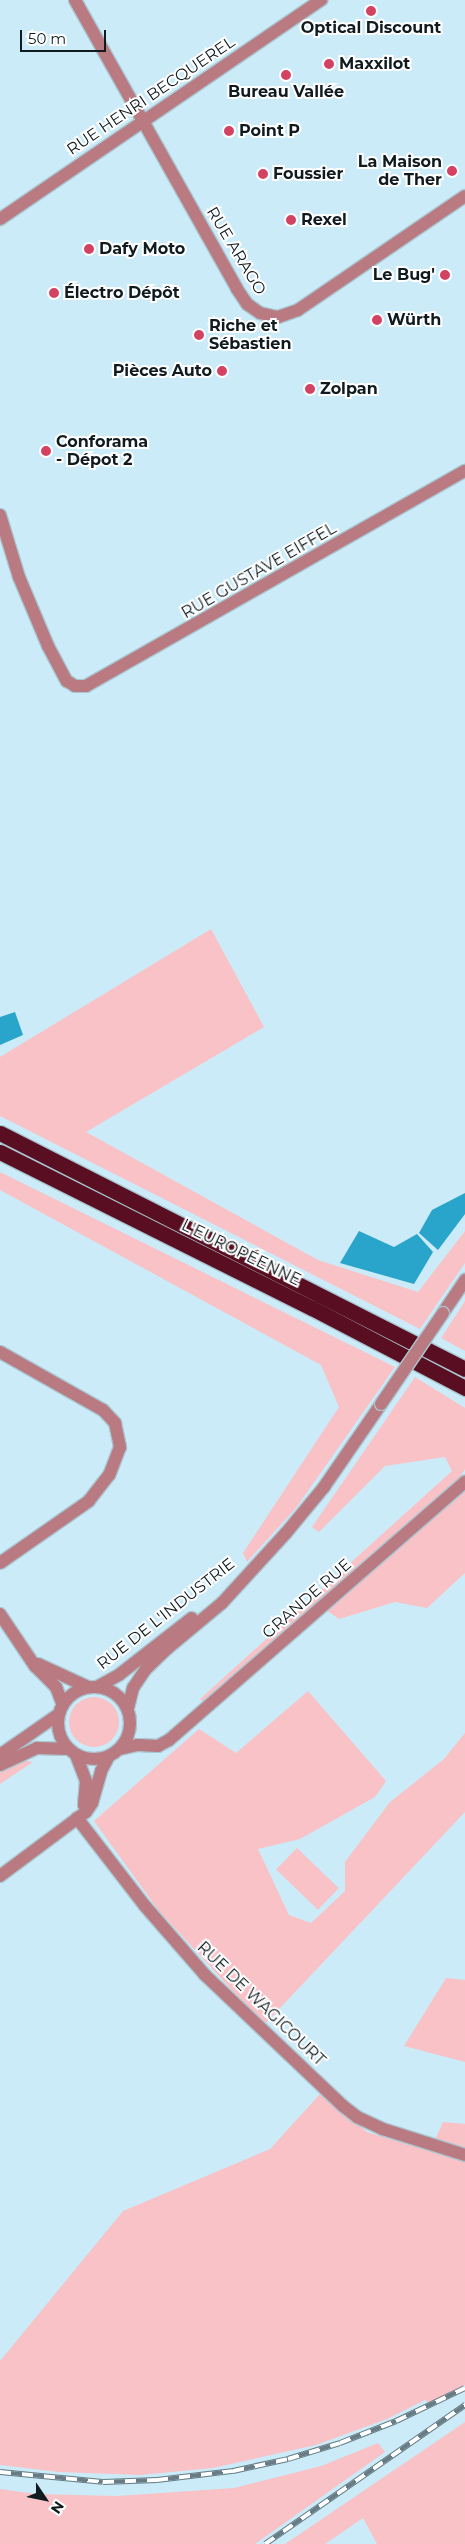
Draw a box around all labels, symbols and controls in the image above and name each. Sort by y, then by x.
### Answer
marker: Optical Discount [365,5,377,17]
place label: Optical Discount [301,18,441,38]
scale bar [22,20,109,52]
text: 50 m [28,29,66,48]
street label: RUE HENRI BECQUEREL [63,33,239,159]
place label: Maxxilot [339,54,410,74]
marker: Maxxilot [323,58,335,70]
marker: Bureau Vallée [280,69,292,81]
place label: Bureau Vallée [228,82,344,102]
place label: Point P [239,121,300,141]
marker: Point P [223,125,235,137]
place label: La Maison de Ther [358,152,442,190]
place label: Foussier [273,164,343,184]
marker: La Maison de Ther [446,165,458,177]
marker: Foussier [257,168,269,180]
street label: RUE ARAGO [202,204,270,298]
place label: Rexel [301,210,347,230]
marker: Rexel [285,214,297,226]
place label: Dafy Moto [99,239,185,259]
marker: Dafy Moto [83,243,95,255]
place label: Le Bug' [373,265,435,285]
marker: Le Bug' [439,269,451,281]
place label: Électro Dépôt [64,283,180,303]
marker: Électro Dépôt [48,287,60,299]
place label: Würth [387,310,441,330]
marker: Würth [371,314,383,326]
place label: Riche et Sébastien [209,316,291,354]
marker: Riche et Sébastien [193,329,205,341]
place label: Pièces Auto [113,361,212,381]
marker: Pièces Auto [216,365,228,377]
place label: Zolpan [320,379,378,399]
marker: Zolpan [304,383,316,395]
place label: Conforama - Dépot 2 [56,432,148,470]
marker: Conforama - Dépot 2 [40,445,52,457]
street label: RUE GUSTAVE EIFFEL [178,519,340,623]
street label: L'EUROPÉENNE [178,1216,304,1290]
street label: RUE DE L'INDUSTRIE [93,1554,239,1674]
street label: GRANDE RUE [259,1555,355,1643]
street label: RUE DE WAGICOURT [193,1938,329,2070]
north arrow [20,2474,70,2524]
text: N [47,2498,68,2517]

